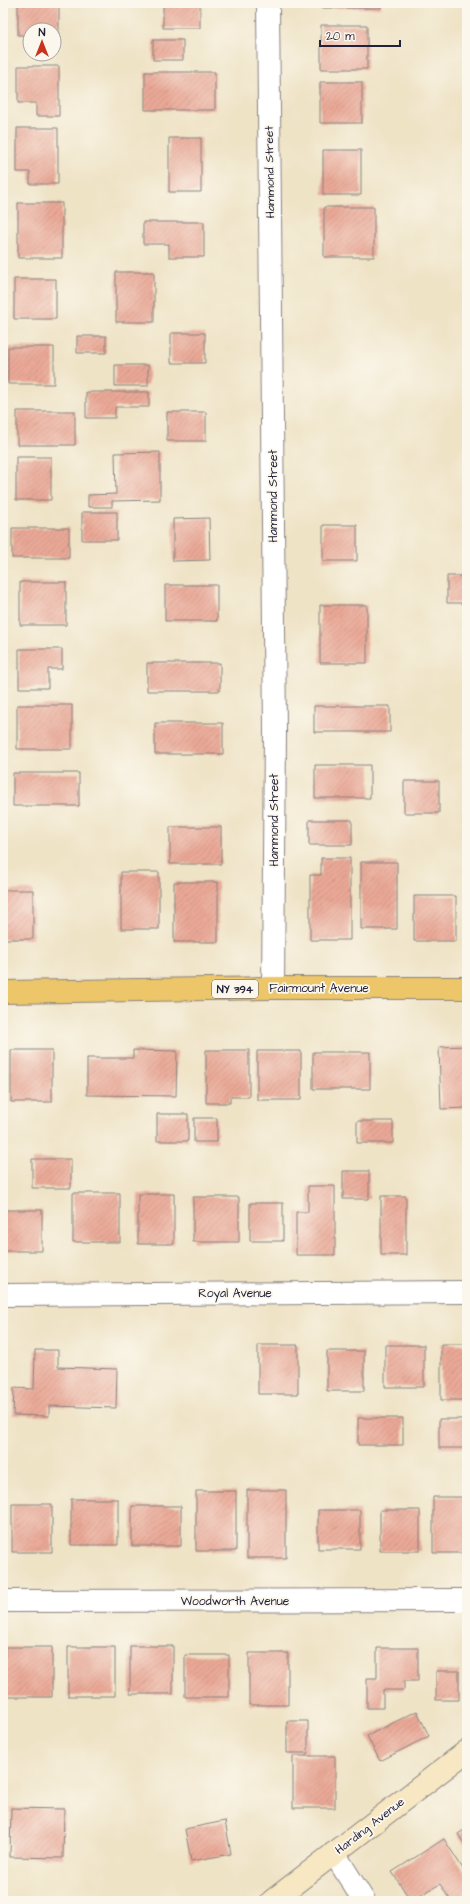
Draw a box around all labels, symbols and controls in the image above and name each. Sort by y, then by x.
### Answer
north arrow [22,22,62,62]
scale bar [320,22,400,48]
text: N [39,25,46,40]
text: 20 m [326,28,355,45]
street label: Hammond Street [261,125,279,219]
street label: Hammond Street [265,449,282,542]
street label: Hammond Street [266,773,283,866]
road number: NY 394 [212,980,258,998]
street label: Fairmount Avenue [269,980,369,997]
street label: Royal Avenue [198,1285,272,1303]
street label: Woodworth Avenue [181,1593,290,1610]
street label: Harding Avenue [332,1793,409,1859]

